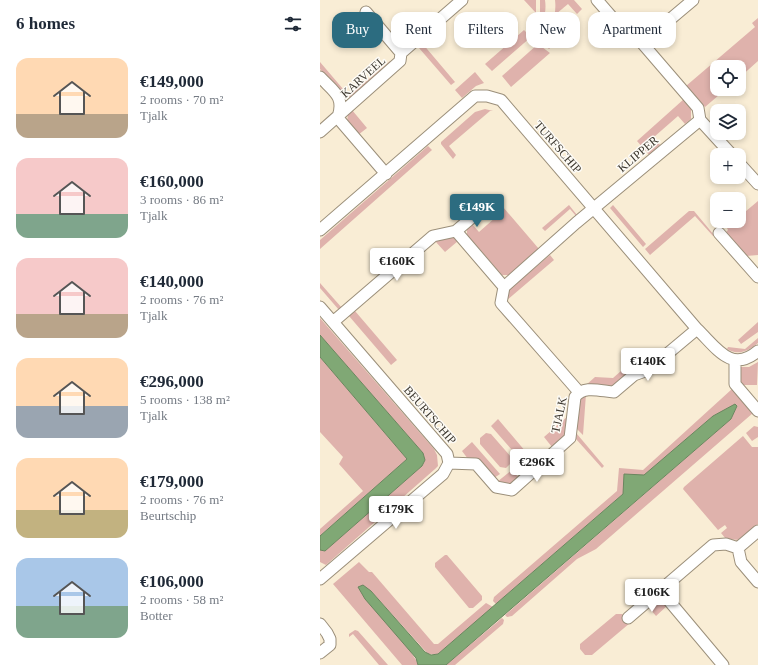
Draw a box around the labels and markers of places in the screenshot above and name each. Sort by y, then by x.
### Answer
pin: €149K [449,194,505,228]
pin: €160K [369,248,425,282]
pin: €140K [620,348,676,382]
pin: €296K [509,449,565,483]
pin: €179K [368,496,424,530]
pin: €106K [624,579,680,613]

